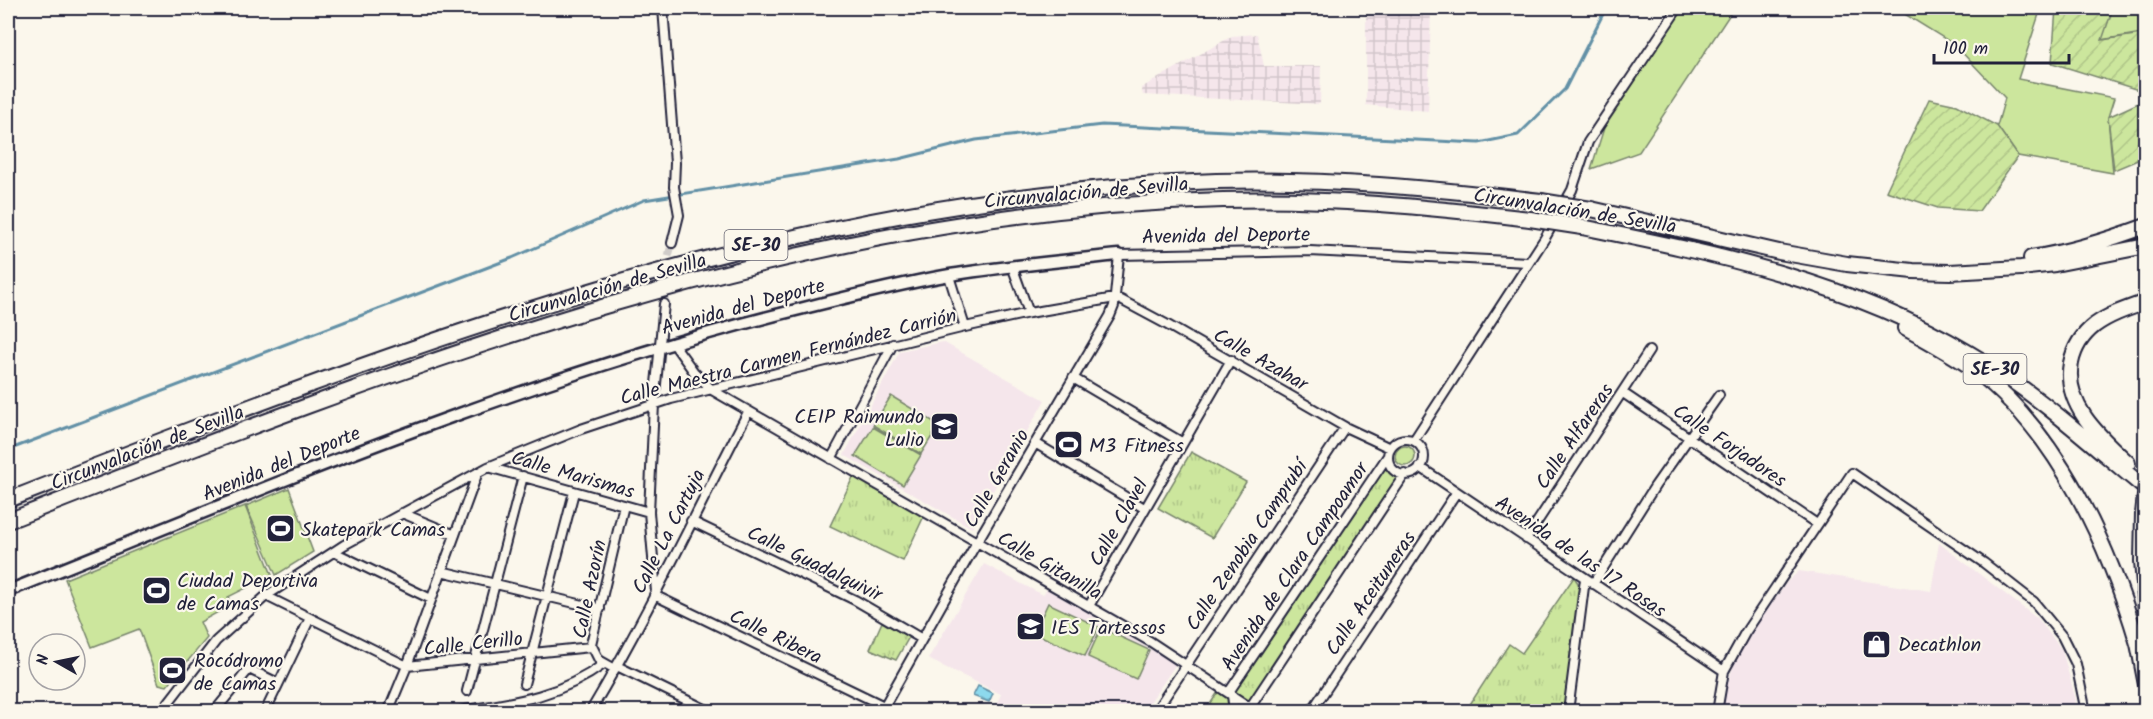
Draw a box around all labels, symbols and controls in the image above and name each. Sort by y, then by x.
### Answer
scale bar [1934,27,2069,65]
text: 100 m [1943,35,1988,64]
street label: Circunvalación de Sevilla [983,169,1190,219]
street label: Circunvalación de Sevilla [1471,180,1678,244]
street label: Avenida del Deporte [1142,220,1310,254]
road number: SE-30 [724,230,788,260]
street label: Circunvalación de Sevilla [505,245,711,333]
street label: Avenida del Deporte [658,271,829,345]
street label: Calle Maestra Carmen Fernández Carrión [617,301,960,415]
street label: Calle Azahar [1206,321,1315,402]
road number: SE-30 [1964,354,2026,384]
street label: Calle Alfareras [1528,377,1623,497]
street label: Calle Forjadores [1665,396,1793,497]
street label: Circunvalación de Sevilla [46,397,249,501]
place label: CEIP Raimundo Lulio [794,402,924,457]
school or university icon: CEIP Raimundo Lulio [929,411,961,443]
street label: Avenida del Deporte [198,419,366,511]
street label: Calle Geranio [956,423,1039,535]
sports icon: M3 Fitness [1052,429,1084,461]
place label: M3 Fitness [1089,431,1184,463]
street label: Calle Marismas [507,443,638,509]
street label: Calle Zenobia Camprubí [1178,451,1319,638]
street label: Avenida de Clara Campoamor [1213,455,1379,678]
street label: Calle La Cartuja [625,464,715,600]
street label: Calle Clavel [1082,473,1158,573]
street label: Avenida de las 17 Rosas [1488,488,1673,627]
sports icon: Skatepark Camas [264,513,296,545]
place label: Skatepark Camas [301,515,446,547]
street label: Calle Guadalquivir [741,518,889,612]
street label: Calle Gitanilla [990,524,1108,610]
street label: Calle Aceituneras [1318,525,1426,663]
street label: Calle Azorín [565,537,617,642]
place label: Ciudad Deportiva de Camas [177,566,318,621]
sports icon: Ciudad Deportiva de Camas [140,575,172,607]
street label: Calle Ribera [723,601,827,674]
school or university icon: IES Tartessos [1014,611,1046,643]
place label: IES Tartessos [1051,613,1166,645]
street label: Calle Cerillo [422,624,524,666]
shop icon: Decathlon [1861,628,1893,660]
place label: Decathlon [1898,630,1981,662]
north arrow [27,632,87,692]
place label: Rocódromo de Camas [194,646,283,701]
text: N [31,653,57,667]
sports icon: Rocódromo de Camas [157,655,189,687]

